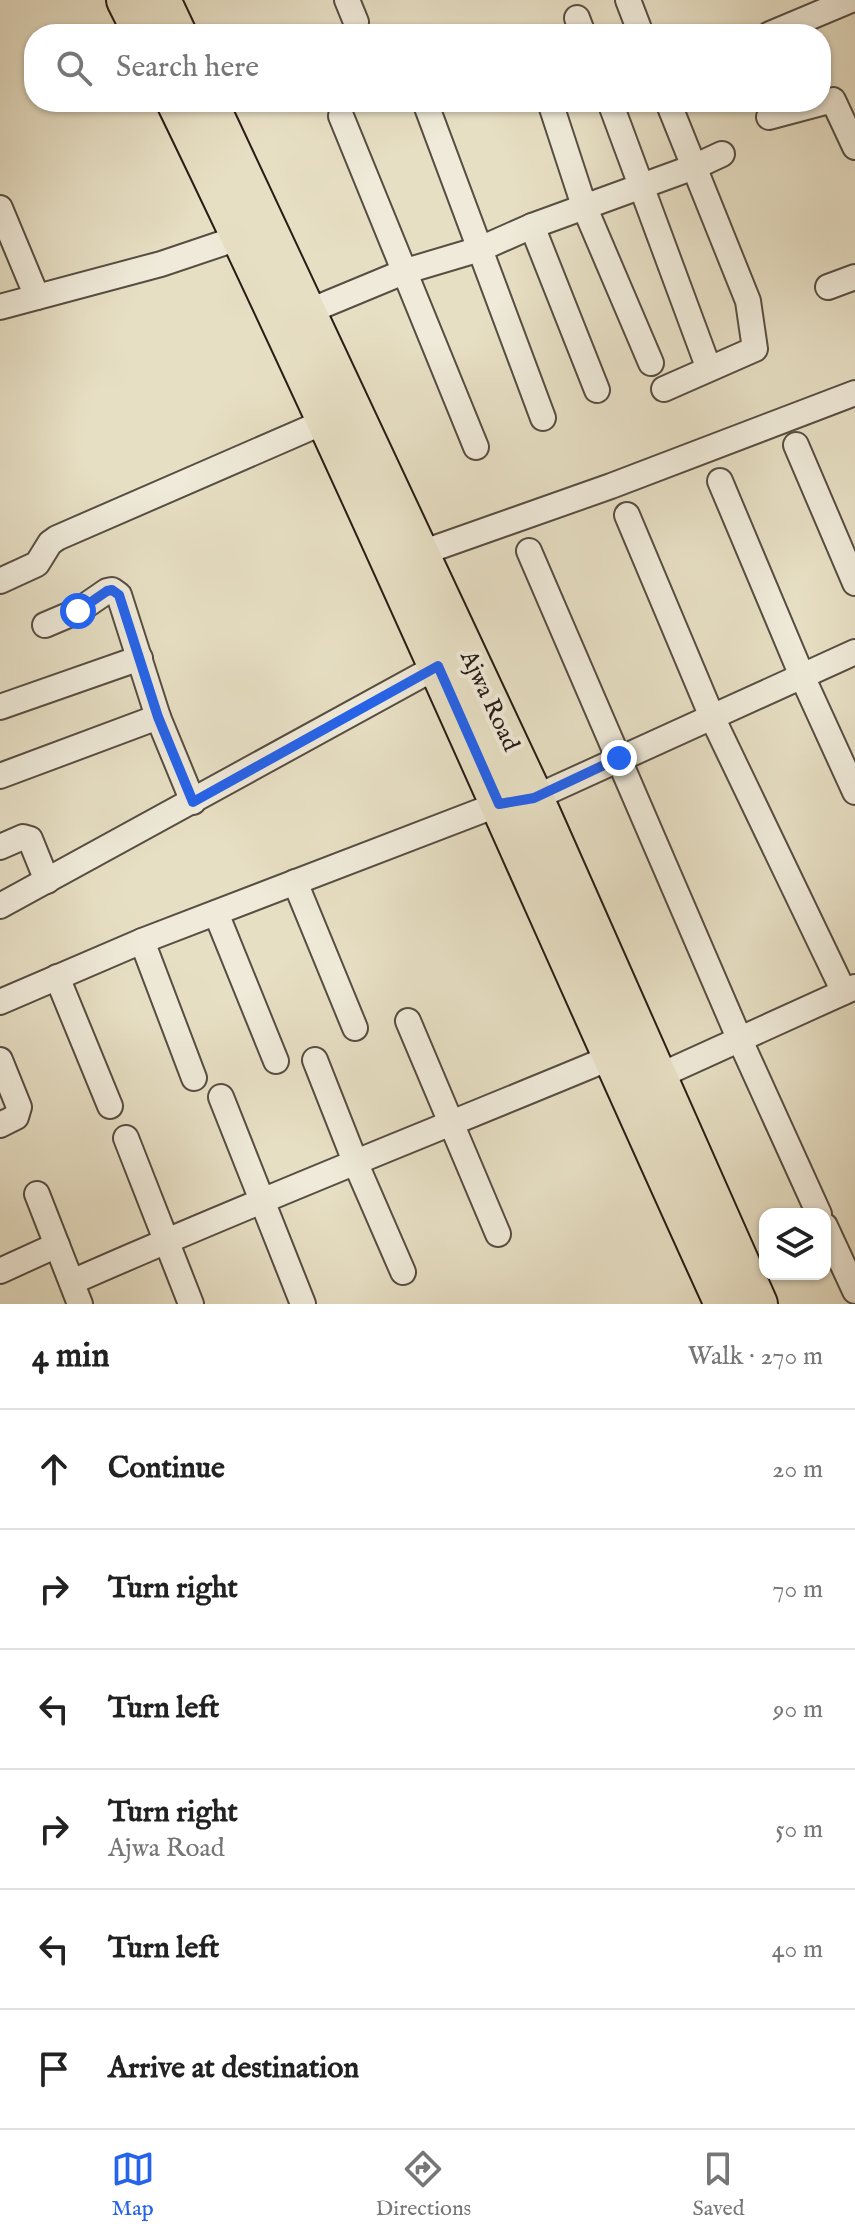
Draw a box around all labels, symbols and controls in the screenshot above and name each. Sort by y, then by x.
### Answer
search box [24,24,831,112]
icon: search [52,46,96,90]
text: Search here [116,49,259,87]
route start [60,593,96,629]
street label: Ajwa Road [452,645,526,756]
route end [601,740,637,776]
map controls [759,1208,831,1280]
button: layers [759,1208,831,1280]
text: 4 min [32,1335,110,1378]
text: Walk · 270 m [688,1340,823,1373]
icon: ahead [32,1447,76,1491]
text: Continue [108,1450,225,1488]
text: 20 m [772,1453,823,1486]
icon: right [32,1567,76,1611]
text: Turn right [108,1570,238,1608]
text: 70 m [772,1573,823,1606]
icon: left [32,1687,76,1731]
text: Turn left [108,1690,219,1728]
text: 90 m [773,1693,823,1726]
text: Turn right [108,1794,238,1832]
icon: right [32,1807,76,1851]
text: 50 m [775,1813,823,1846]
text: Ajwa Road [108,1832,225,1865]
icon: left [32,1927,76,1971]
text: Turn left [108,1930,219,1968]
text: 40 m [772,1933,823,1966]
icon: arrive [32,2047,76,2091]
text: Arrive at destination [108,2050,359,2088]
tab: Map [111,2147,155,2223]
tab: Directions [376,2147,471,2223]
tab: Saved [692,2147,744,2223]

